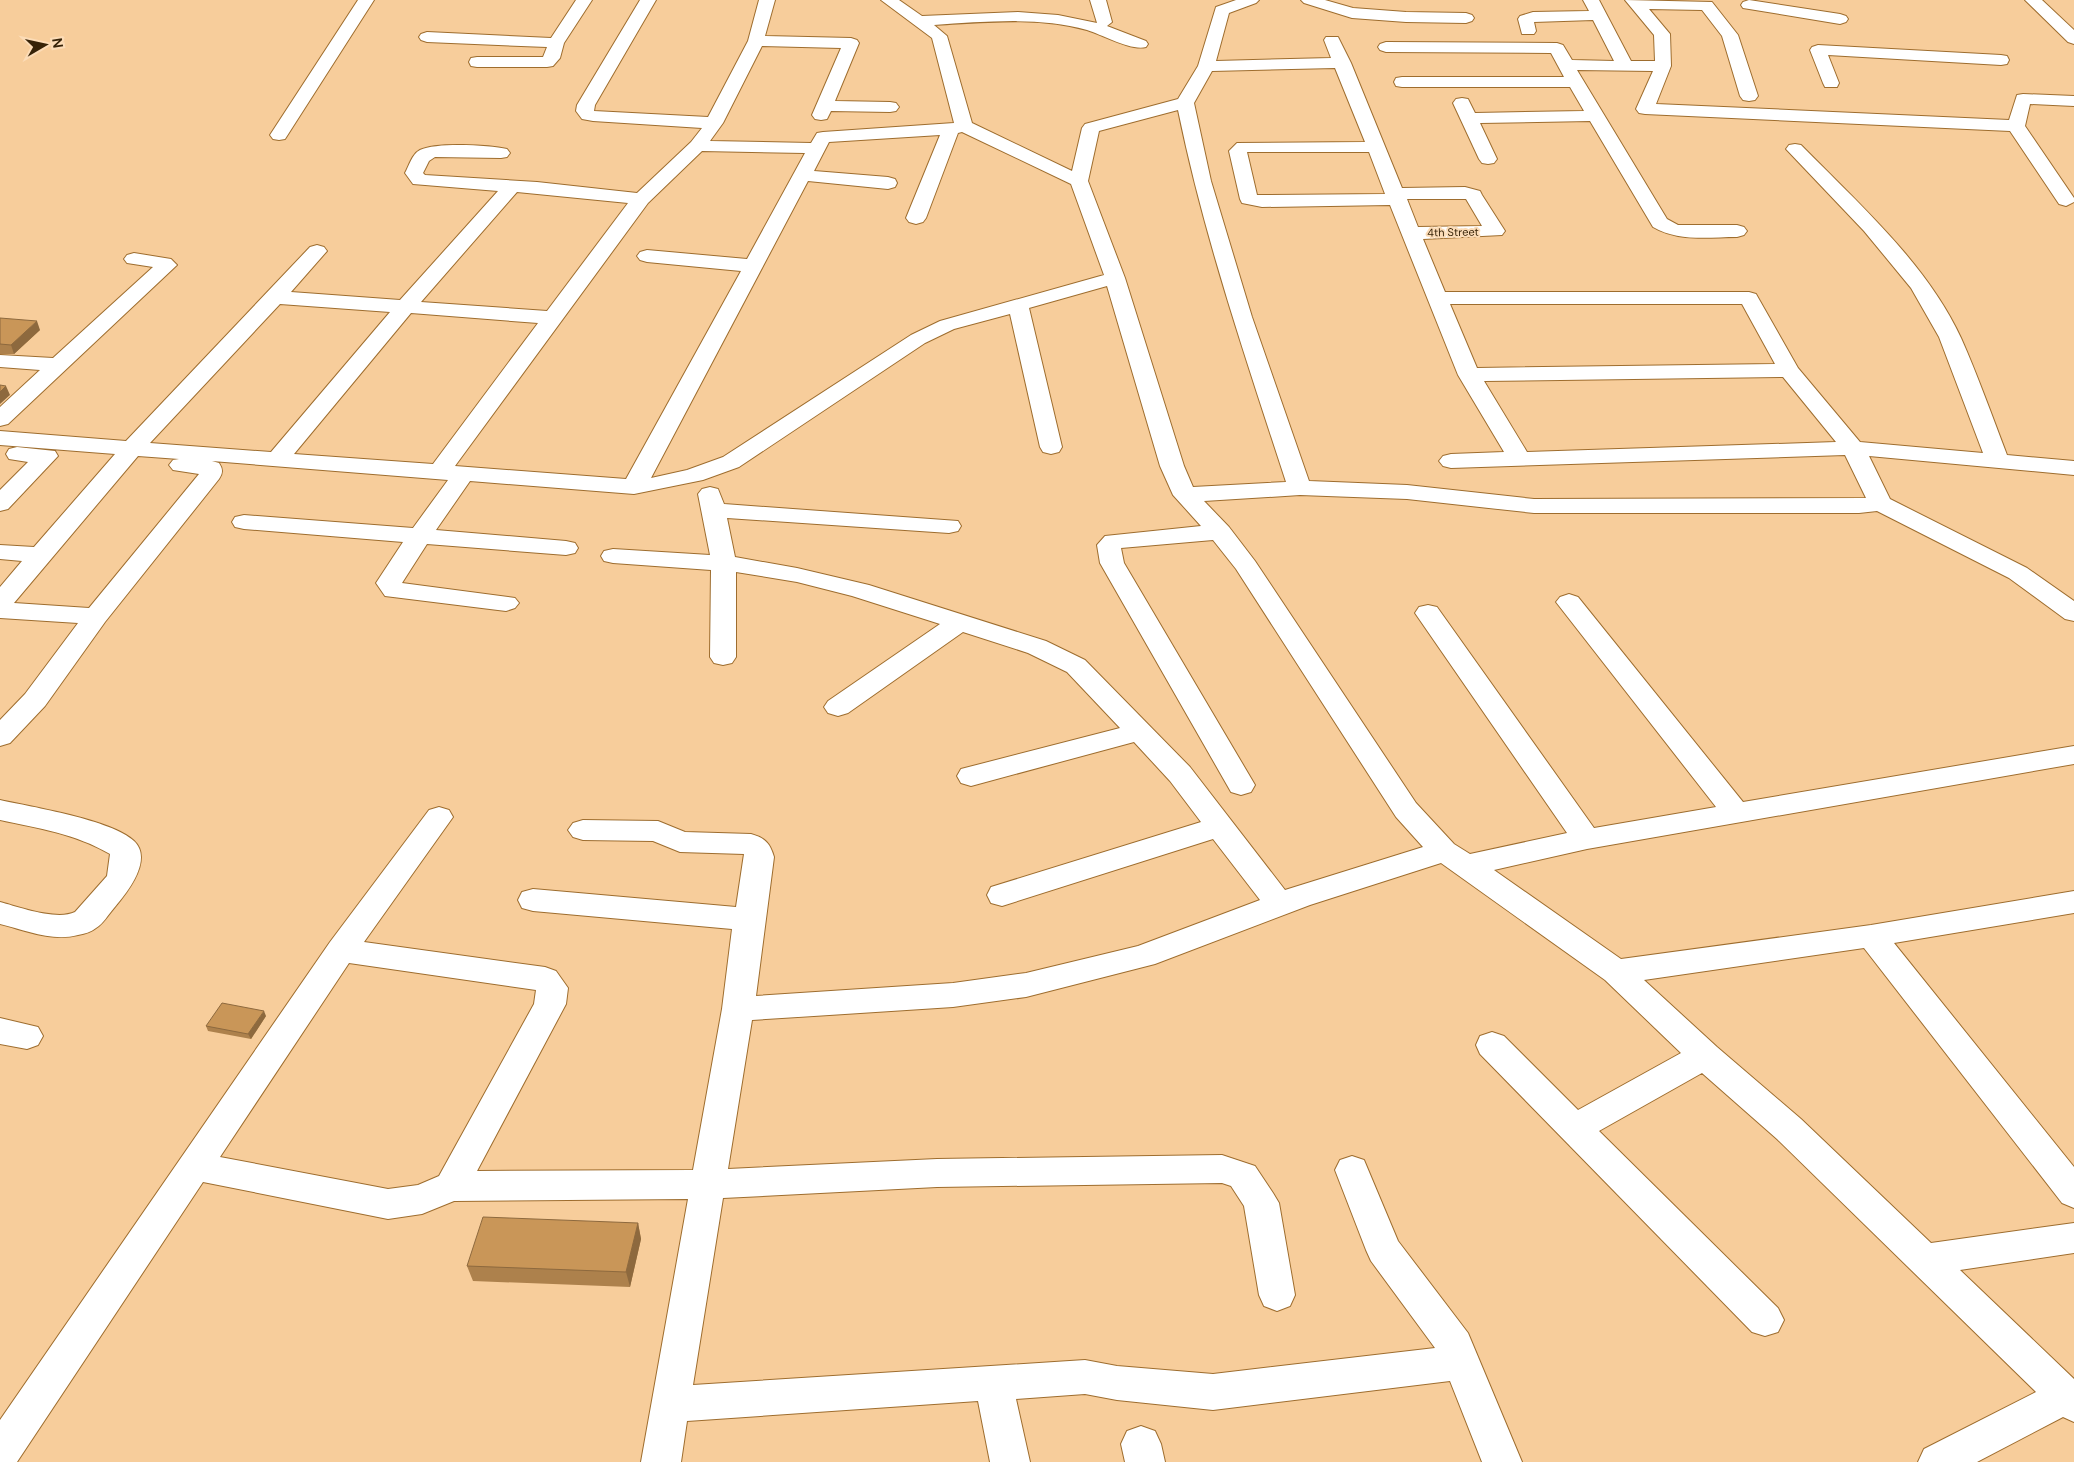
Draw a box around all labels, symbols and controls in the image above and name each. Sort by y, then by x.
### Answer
north arrow [20,20,70,70]
text: N [48,37,68,49]
street label: 4th Street [1427,225,1479,239]

